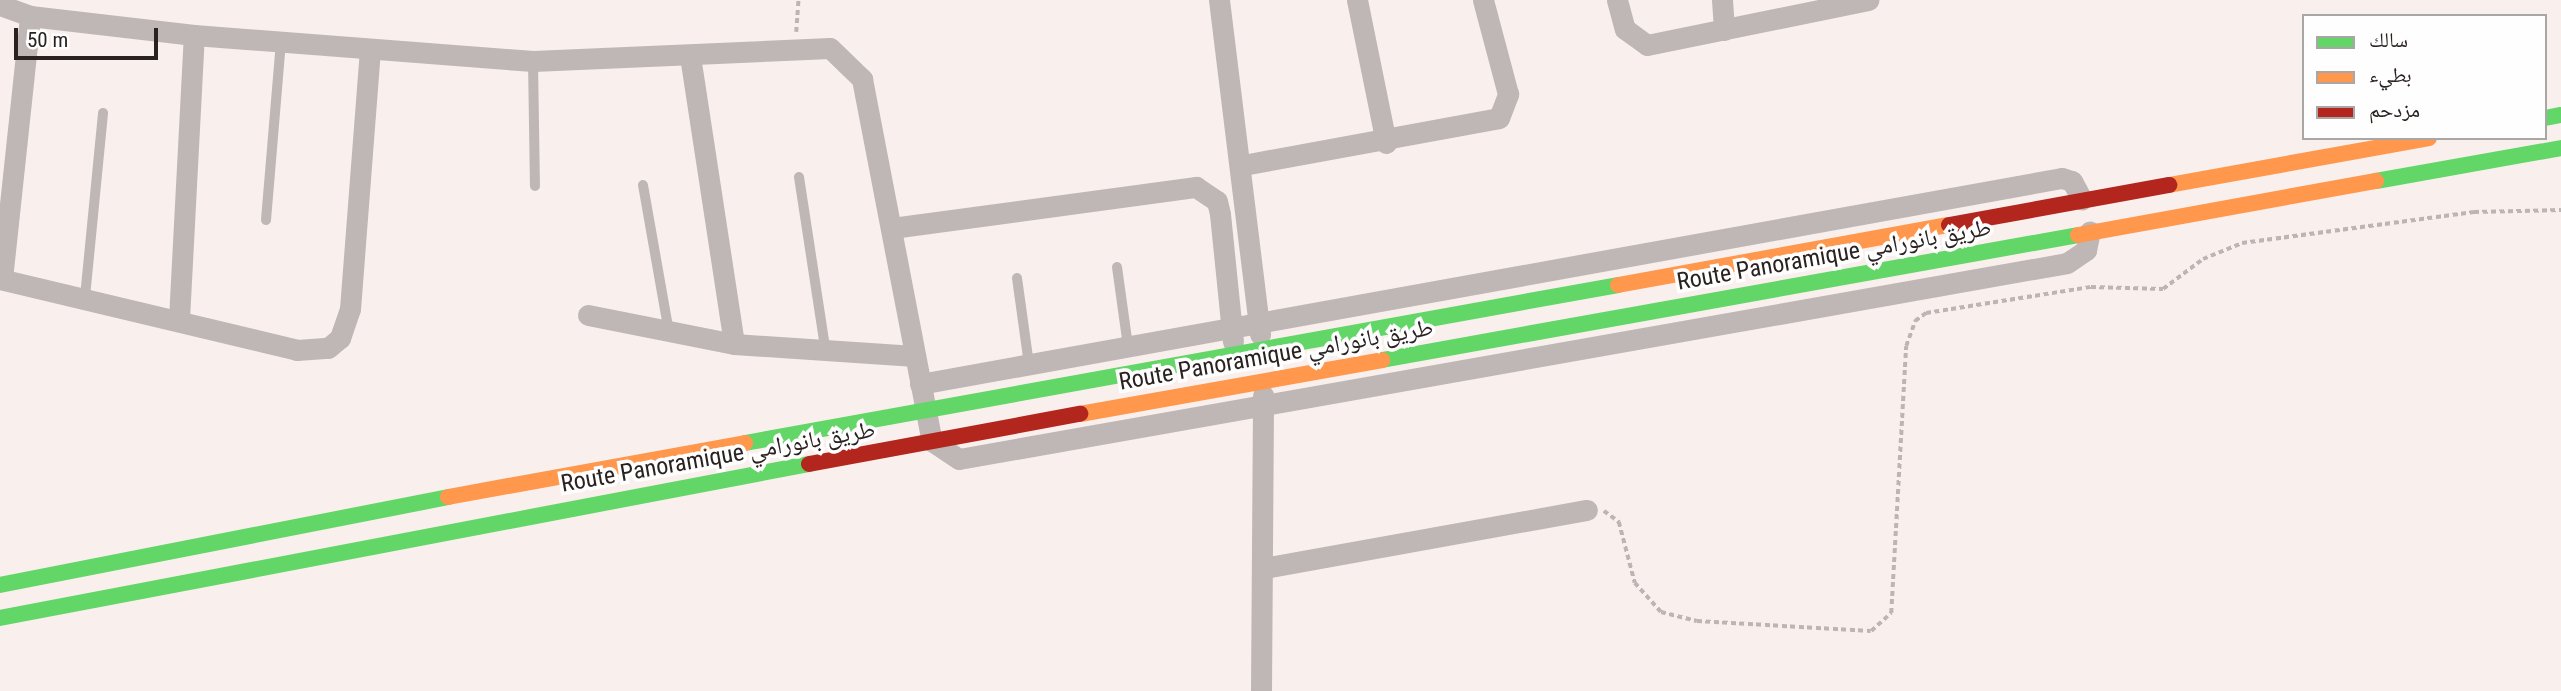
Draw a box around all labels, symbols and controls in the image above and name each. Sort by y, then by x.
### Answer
scale bar [18,14,161,58]
legend [2302,14,2547,140]
text: 50 m [27,28,68,52]
text: سالك [2369,28,2408,52]
text: بطيء [2369,63,2412,87]
text: مزدحم [2369,98,2420,122]
street label: Route Panoramique طريق بانورامي [1675,213,1993,297]
street label: Route Panoramique طريق بانورامي [1117,313,1435,397]
street label: Route Panoramique طريق بانورامي [559,415,877,499]

